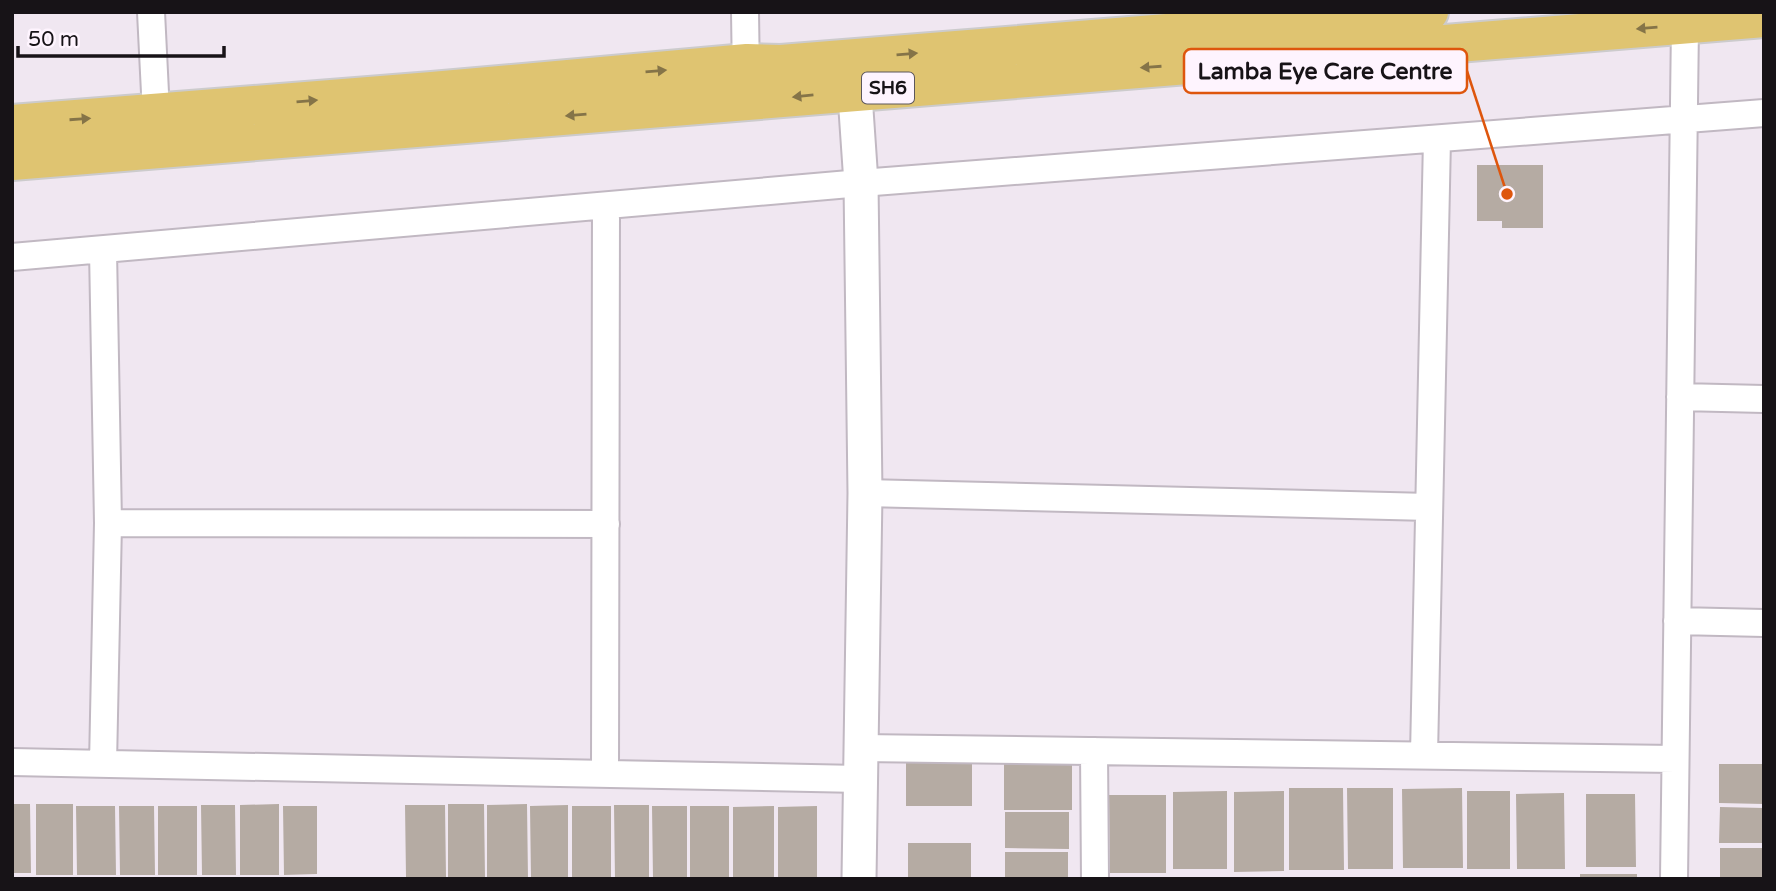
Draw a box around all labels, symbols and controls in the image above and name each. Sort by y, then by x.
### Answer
scale bar [18,14,224,58]
one-way arrow [1636,23,1658,34]
text: 50 m [28,27,79,52]
one-way arrow [896,48,918,59]
callout: Lamba Eye Care Centre [1184,49,1467,93]
text: Lamba Eye Care Centre [1197,58,1453,86]
one-way arrow [1140,62,1162,73]
one-way arrow [645,65,667,76]
road number: SH6 [862,72,914,104]
one-way arrow [791,91,813,102]
one-way arrow [296,95,318,106]
one-way arrow [565,110,587,121]
one-way arrow [70,113,92,124]

